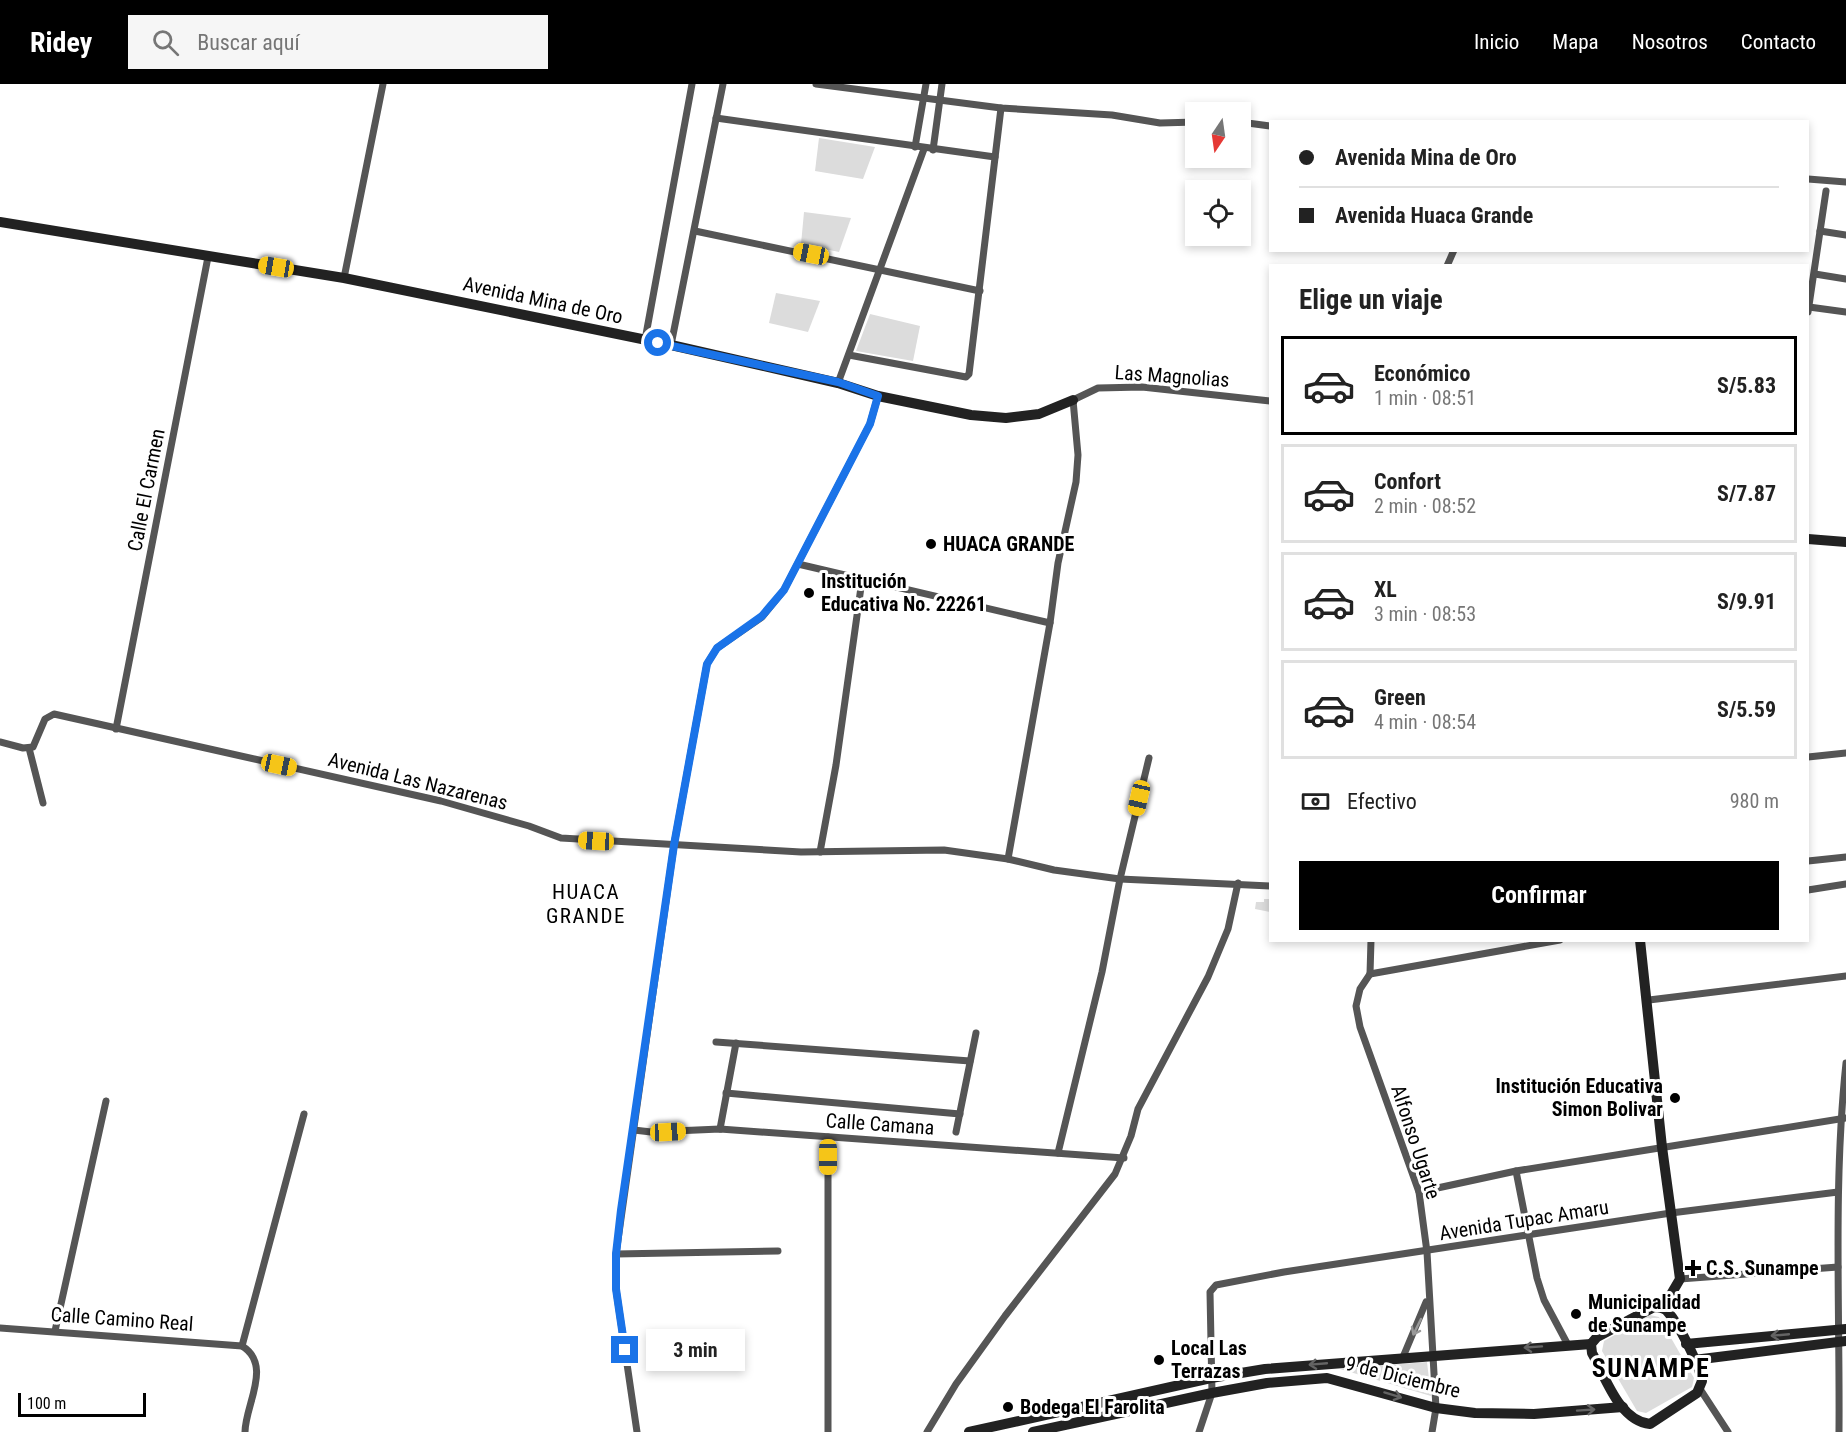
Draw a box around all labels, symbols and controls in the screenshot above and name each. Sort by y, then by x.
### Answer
search box [128,15,548,69]
text: Ridey [30,26,92,59]
icon: search [149,26,182,59]
text: Buscar aquí [197,30,300,55]
text: Inicio [1474,30,1519,54]
text: Mapa [1552,30,1599,54]
text: Nosotros [1632,30,1708,54]
text: Contacto [1741,30,1816,54]
north arrow [1185,102,1251,168]
map controls [1185,102,1251,246]
text: Avenida Mina de Oro [1335,145,1517,170]
button: locate [1185,180,1251,246]
text: Avenida Huaca Grande [1335,203,1533,228]
car [792,242,830,266]
car [257,255,295,279]
street label: Avenida Mina de Oro [461,271,625,329]
text: Elige un viaje [1299,284,1443,316]
route start [644,329,671,356]
icon: car [1302,359,1356,413]
street label: Las Magnolias [1114,360,1230,392]
text: Económico [1374,361,1470,386]
text: S/5.83 [1717,373,1776,398]
text: 1 min · 08:51 [1374,386,1476,410]
street label: Calle El Carmen [122,427,170,553]
icon: car [1302,467,1356,521]
text: Confort [1374,469,1441,494]
text: S/7.87 [1717,481,1776,506]
text: 2 min · 08:52 [1374,494,1476,518]
place label: HUACA GRANDE [943,532,1074,556]
marker: HUACA GRANDE [924,537,938,551]
place label: Institución Educativa No. 22261 [821,569,986,616]
icon: car [1302,575,1356,629]
text: XL [1374,577,1397,602]
marker: Institución Educativa No. 22261 [802,586,816,600]
text: S/9.91 [1717,589,1776,614]
text: 3 min · 08:53 [1374,602,1476,626]
icon: car [1302,683,1356,737]
text: Green [1374,685,1426,710]
text: S/5.59 [1717,697,1776,722]
text: 4 min · 08:54 [1374,710,1476,734]
street label: Avenida Las Nazarenas [326,747,510,815]
car [260,752,298,778]
car [1126,778,1152,818]
icon: cash [1299,785,1332,818]
text: Efectivo [1347,789,1417,814]
text: 980 m [1730,789,1779,813]
car [578,831,614,851]
button: Confirmar [1299,861,1779,930]
district label: HUACA GRANDE [546,880,626,928]
place label: Institución Educativa Simon Bolivar [1495,1074,1663,1121]
street label: Alfonso Ugarte [1386,1082,1446,1202]
marker: Institución Educativa Simon Bolivar [1668,1091,1682,1105]
street label: Calle Camana [825,1108,935,1140]
car [650,1122,686,1142]
car [819,1139,837,1175]
street label: Avenida Tupac Amaru [1438,1195,1610,1245]
place label: C.S. Sunampe [1706,1256,1819,1280]
marker: C.S. Sunampe [1684,1259,1702,1277]
place label: Municipalidad de Sunampe [1588,1290,1701,1337]
street label: Calle Camino Real [50,1302,194,1336]
marker: Municipalidad de Sunampe [1569,1307,1583,1321]
one-way arrow [1410,1318,1422,1336]
callout: 3 min [646,1329,745,1371]
one-way arrow [1771,1330,1791,1341]
route end [611,1336,638,1363]
place label: Local Las Terrazas [1171,1336,1247,1383]
text: 3 min [673,1338,718,1362]
one-way arrow [1523,1342,1543,1353]
street label: 9 de Diciembre [1343,1351,1463,1403]
marker: Local Las Terrazas [1152,1353,1166,1367]
district label: SUNAMPE [1592,1353,1710,1383]
one-way arrow [1308,1358,1328,1369]
scale bar [18,1390,146,1418]
one-way arrow [1383,1390,1402,1401]
text: 100 m [27,1394,66,1413]
place label: Bodega El Farolita [1020,1395,1165,1419]
marker: Bodega El Farolita [1001,1400,1015,1414]
one-way arrow [1575,1404,1595,1415]

